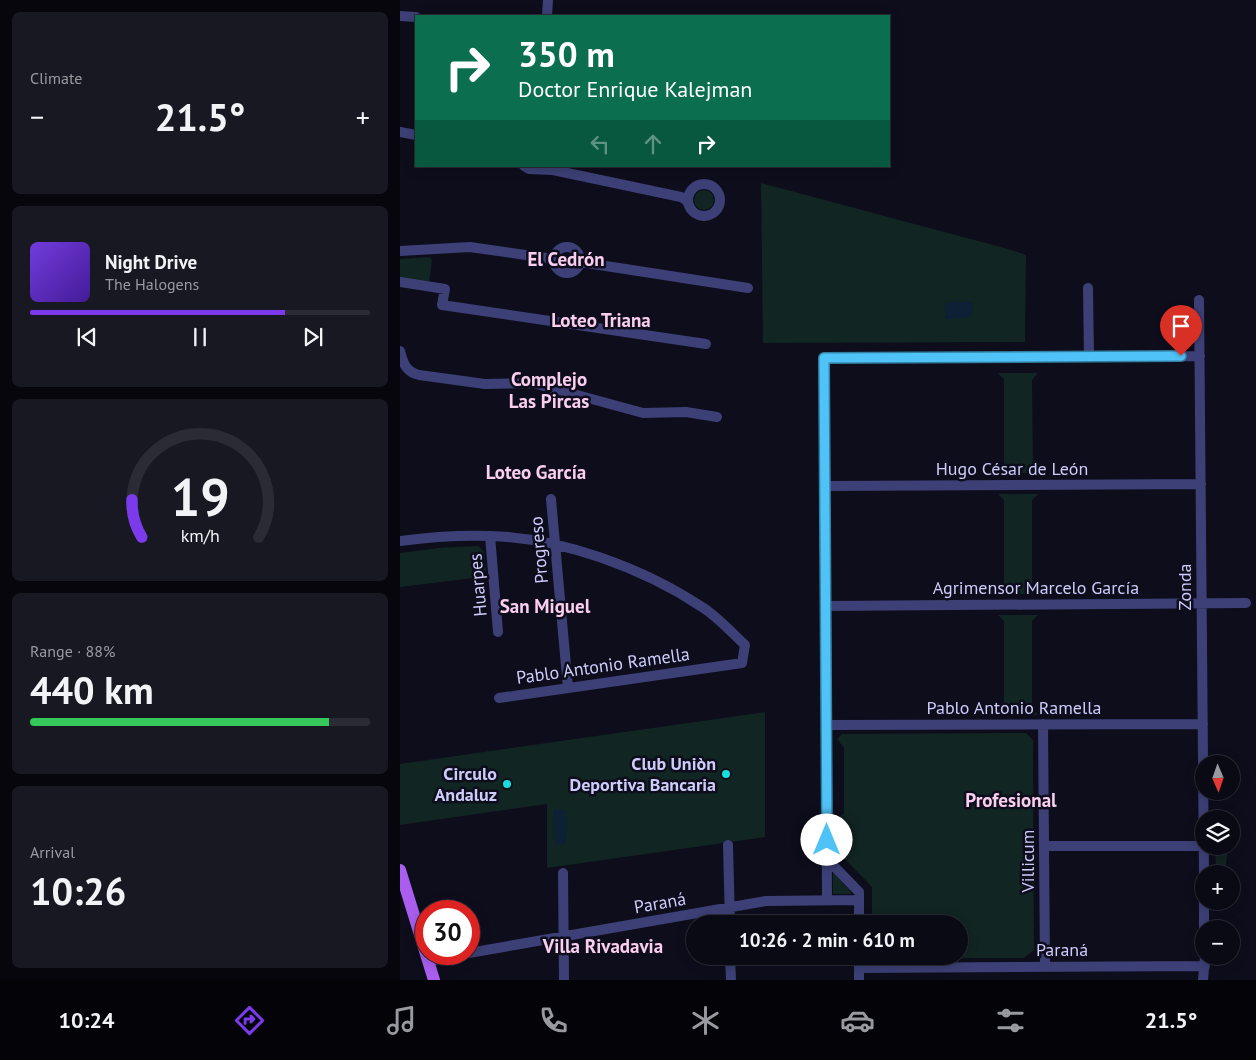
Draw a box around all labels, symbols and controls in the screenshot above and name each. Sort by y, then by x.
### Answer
text: 350 m [518,31,615,77]
icon: right [435,35,500,100]
text: Climate [30,68,82,88]
text: Doctor Enrique Kalejman [518,75,752,103]
text: 21.5° [155,92,245,141]
text: − [30,98,44,135]
text: + [356,98,370,135]
icon: left [586,130,614,158]
icon: ahead [639,130,667,158]
icon: right [692,130,720,158]
district label: El Cedrón [527,247,605,271]
text: Night Drive [105,250,197,274]
text: The Halogens [105,274,199,294]
pin [1160,305,1202,356]
district label: Loteo Triana [551,308,651,332]
icon: arrive [1167,312,1195,340]
icon: previous [73,323,101,351]
icon: pause [186,323,214,351]
icon: next [299,323,327,351]
district label: Complejo Las Pircas [509,367,589,413]
street label: Hugo César de León [936,457,1088,480]
district label: Loteo García [486,460,586,484]
text: 19 [171,463,229,530]
street label: Progreso [524,515,553,585]
text: km/h [180,524,220,547]
street label: Huarpes [463,553,492,618]
street label: Zonda [1173,564,1196,611]
street label: Agrimensor Marcelo García [933,576,1139,599]
district label: San Miguel [500,594,591,618]
text: Range · 88% [30,641,115,661]
street label: Pablo Antonio Ramella [515,642,691,689]
text: 440 km [30,665,154,714]
street label: Pablo Antonio Ramella [927,696,1101,719]
place label: Club Uniòn Deportiva Bancaria [570,752,716,796]
north arrow [1195,755,1240,800]
map controls [1195,755,1240,965]
place label: Circulo Andaluz [434,762,497,806]
marker: Club Uniòn Deportiva Bancaria [720,768,732,780]
marker: Circulo Andaluz [501,778,513,790]
district label: Profesional [965,788,1057,812]
button: layers [1195,810,1240,855]
position arrow [800,813,852,865]
street label: Villicum [1016,830,1039,893]
text: Arrival [30,842,75,862]
button: + [1195,865,1240,910]
text: 10:26 [30,866,126,915]
street label: Paraná [632,887,688,918]
speed limit sign: 30 [415,900,480,965]
button: − [1195,920,1240,965]
text: 10:26 · 2 min · 610 m [739,928,915,952]
district label: Villa Rivadavia [542,934,663,958]
street label: Paraná [1036,938,1088,961]
icon: directions [232,1003,267,1038]
icon: music [384,1003,419,1038]
icon: phone [536,1003,571,1038]
icon: climate [688,1003,723,1038]
icon: car [840,1003,875,1038]
icon: filters [993,1003,1028,1038]
text: 10:24 [59,1006,114,1034]
text: 21.5° [1145,1006,1197,1034]

